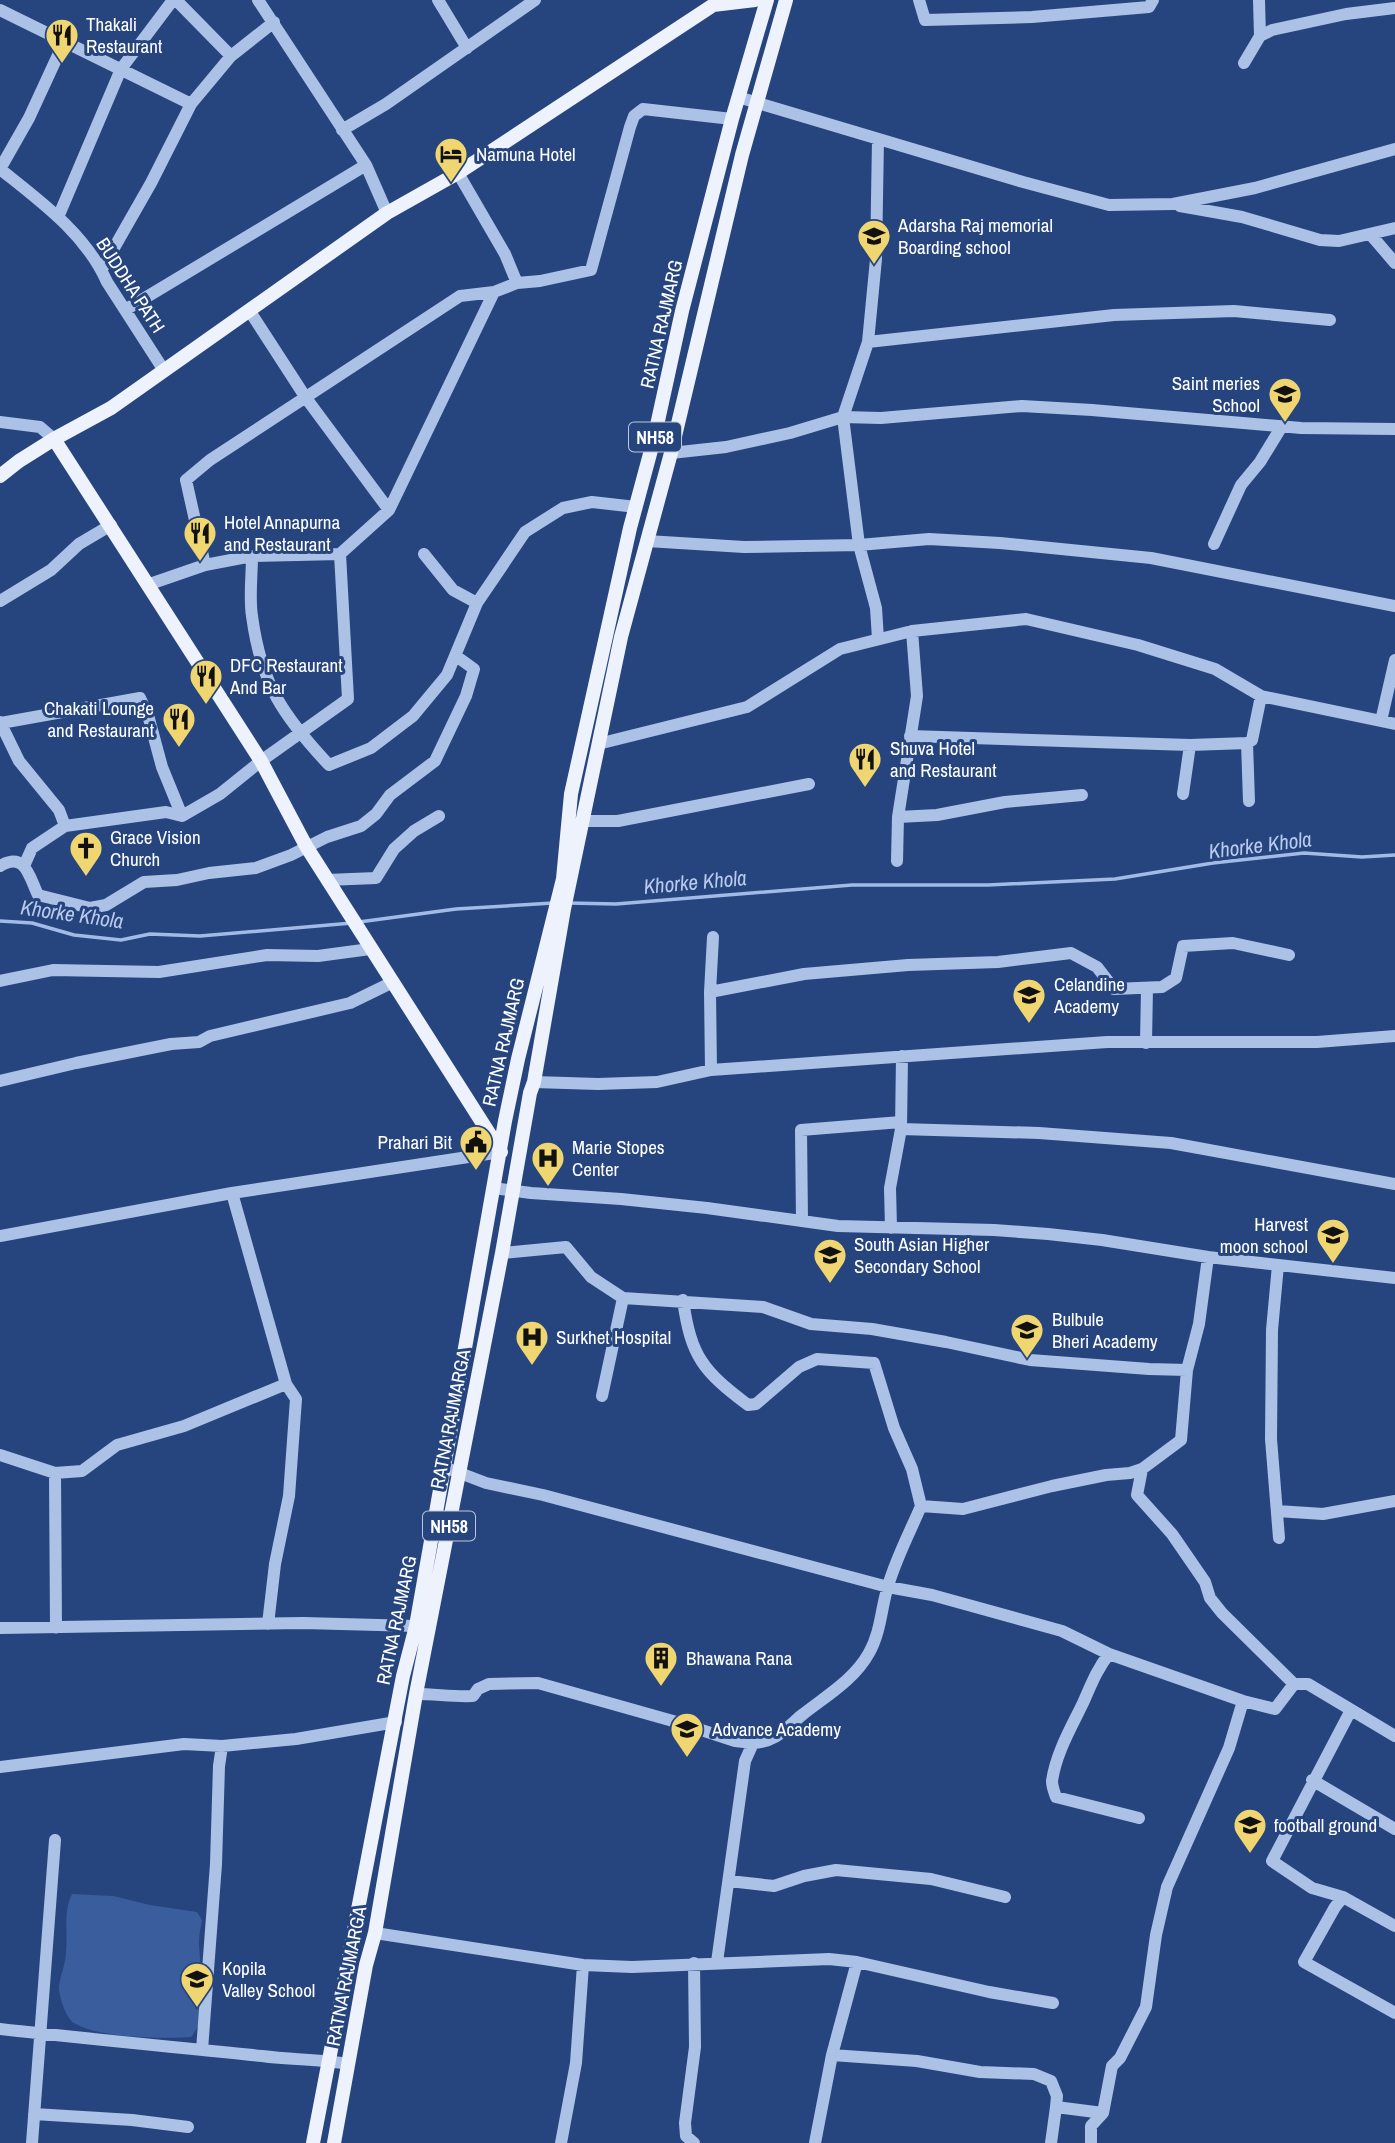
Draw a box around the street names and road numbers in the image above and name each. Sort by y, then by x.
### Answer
street label: BUDDHA PATH [91,232,171,338]
street label: RATNA RAJMARG [634,257,688,391]
road number: NH58 [629,422,681,452]
street label: RATNA RAJMARG [476,975,530,1109]
street label: RATNA RAJMARGA [424,1346,476,1491]
road number: NH58 [423,1512,475,1540]
street label: RATNA RAJMARG [370,1553,422,1687]
street label: RATNA RAJMARGA [320,1903,372,2048]

